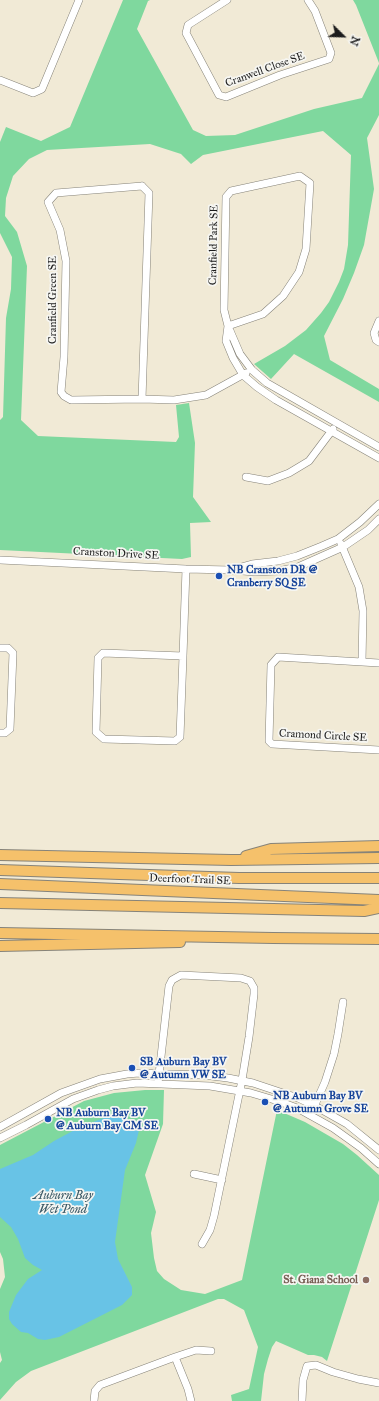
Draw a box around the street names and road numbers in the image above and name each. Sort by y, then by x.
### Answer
street label: Cranwell Close SE [224,50,306,90]
street label: Cranfield Park SE [207,205,221,285]
street label: Cranfield Green SE [46,256,60,344]
street label: Cranston Drive SE [73,545,159,563]
street label: Cramond Circle SE [279,727,367,745]
street label: Deerfoot Trail SE [149,872,231,888]

